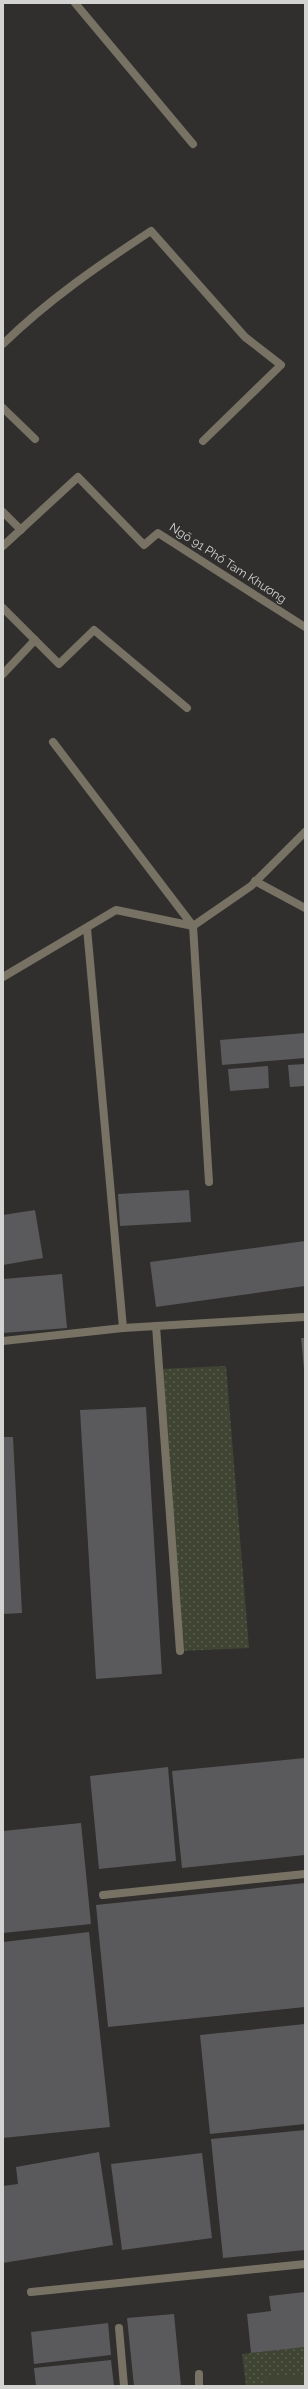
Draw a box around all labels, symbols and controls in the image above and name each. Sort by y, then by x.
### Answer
street label: Ngõ 91 Phố Tam Khương [167,520,289,606]

